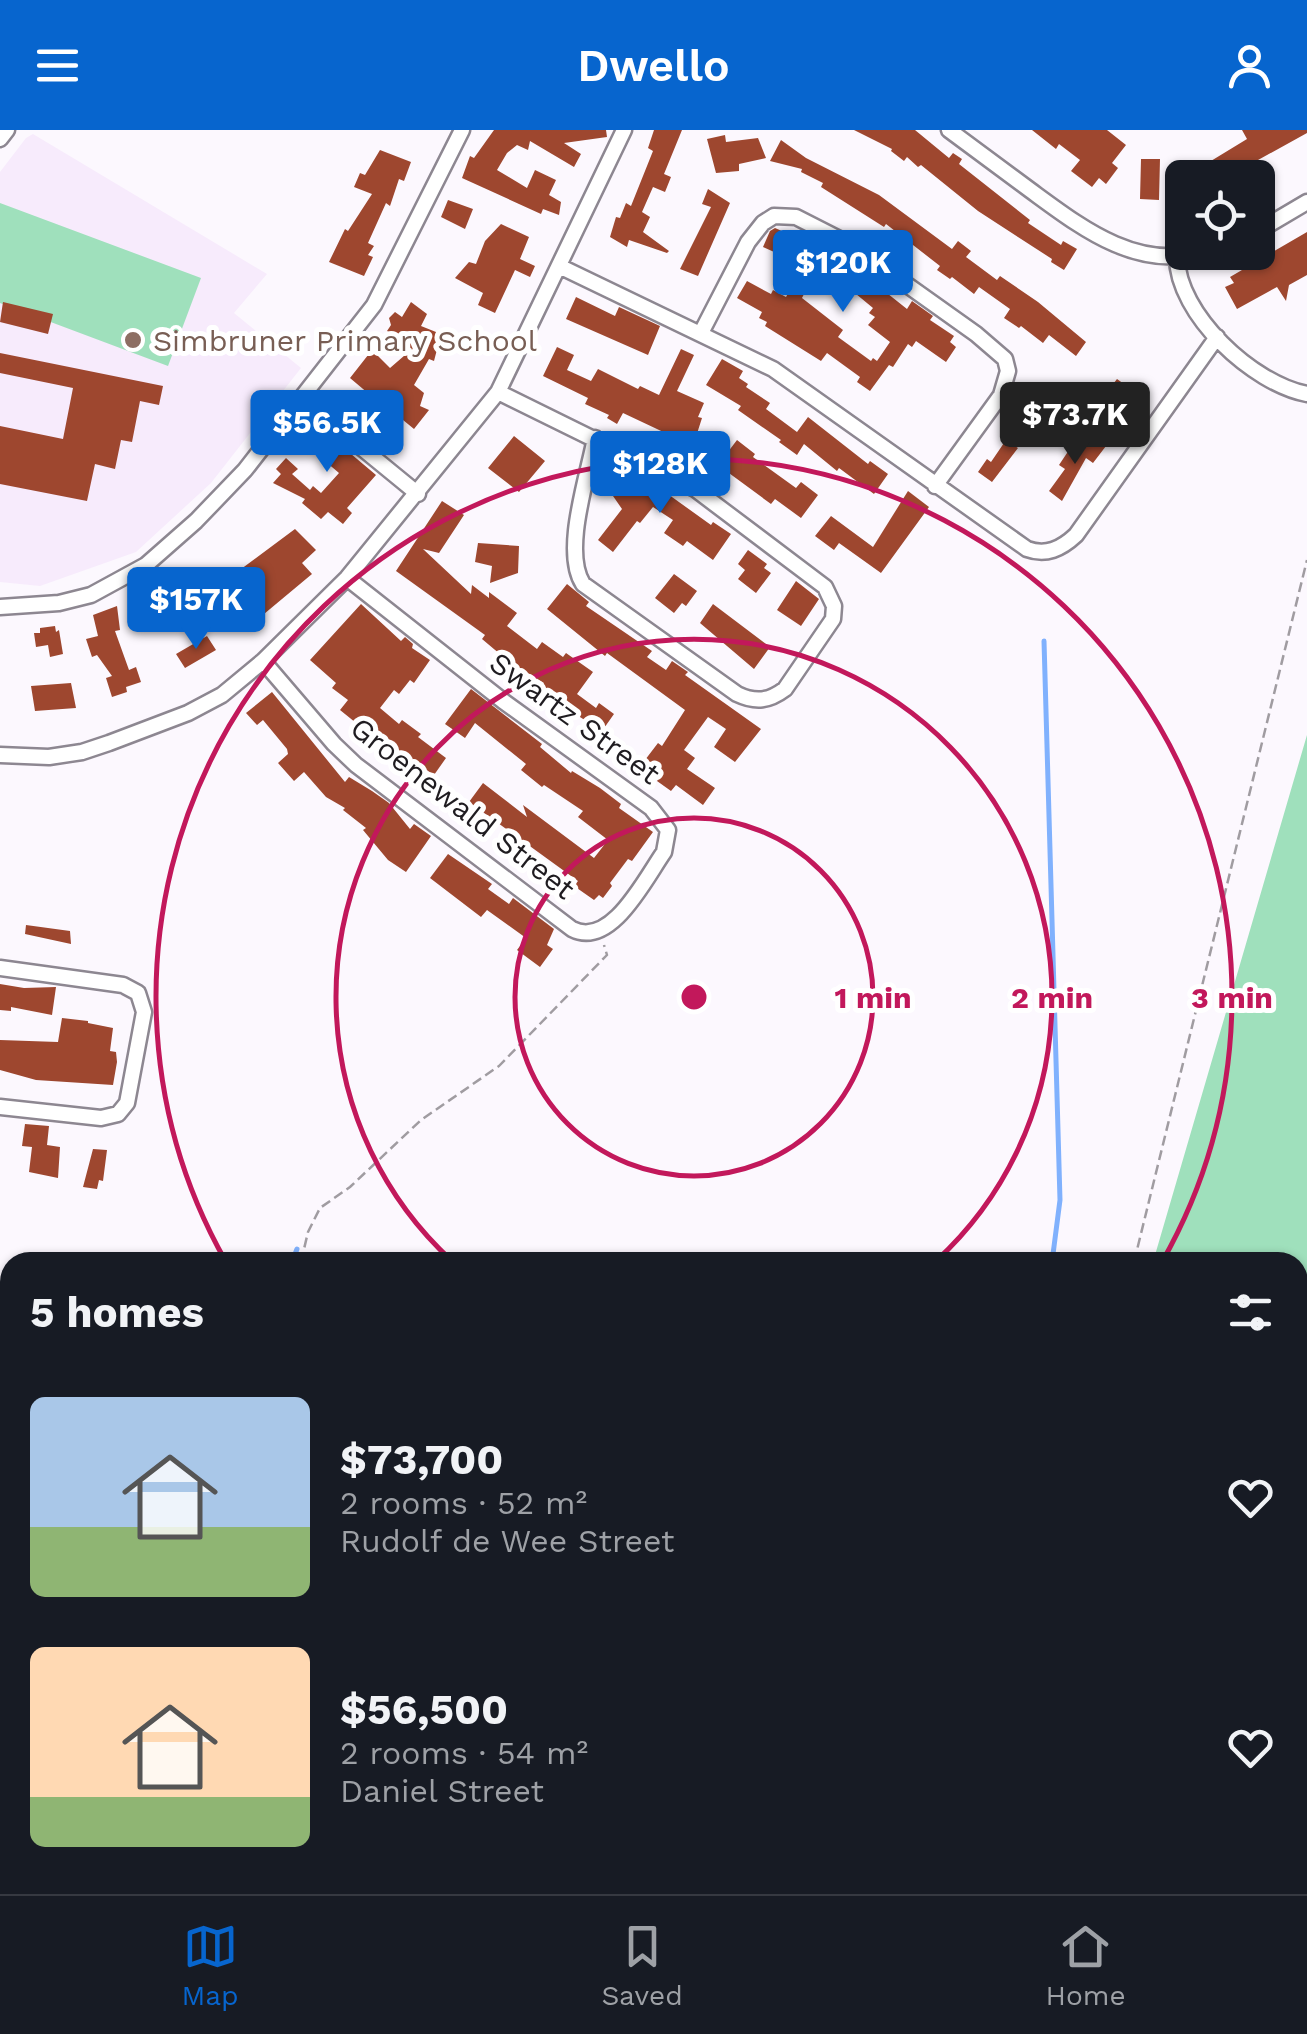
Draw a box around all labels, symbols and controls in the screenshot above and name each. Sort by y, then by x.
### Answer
icon: menu [30,38,85,93]
icon: person [1222,38,1277,93]
text: Dwello [577,39,730,92]
map controls [1165,160,1275,270]
button: locate [1165,160,1275,270]
pin: $120K [773,230,913,315]
text: $120K [795,243,891,281]
place label: Simbruner Primary School [153,323,537,358]
marker: Simbruner Primary School [122,329,144,351]
pin: $73.7K [994,382,1156,467]
pin: $56.5K [246,390,408,475]
text: $73.7K [1022,395,1128,433]
text: $56.5K [273,403,382,441]
pin: $128K [590,431,730,516]
text: $128K [612,444,708,482]
pin: $157K [126,567,266,652]
text: $157K [149,580,243,618]
street label: Swartz Street [483,645,667,792]
street label: Groenewald Street [344,710,582,907]
centre of rings [676,979,712,1015]
text: 1 min [834,980,912,1015]
text: 2 min [1011,980,1093,1015]
text: 3 min [1191,980,1273,1015]
icon: filters [1223,1285,1278,1340]
text: 5 homes [30,1288,204,1337]
text: $73,700 [340,1435,503,1484]
icon: home [110,1437,230,1557]
icon: heart [1223,1470,1278,1525]
text: 2 rooms · 52 m² [340,1484,587,1522]
text: Rudolf de Wee Street [340,1522,674,1560]
text: $56,500 [340,1685,508,1734]
icon: home [110,1687,230,1807]
icon: heart [1223,1720,1278,1775]
text: 2 rooms · 54 m² [340,1734,588,1772]
text: Daniel Street [340,1772,544,1810]
tab: Map [181,1919,239,2012]
tab: Saved [601,1919,683,2012]
tab: Home [1046,1919,1126,2012]

